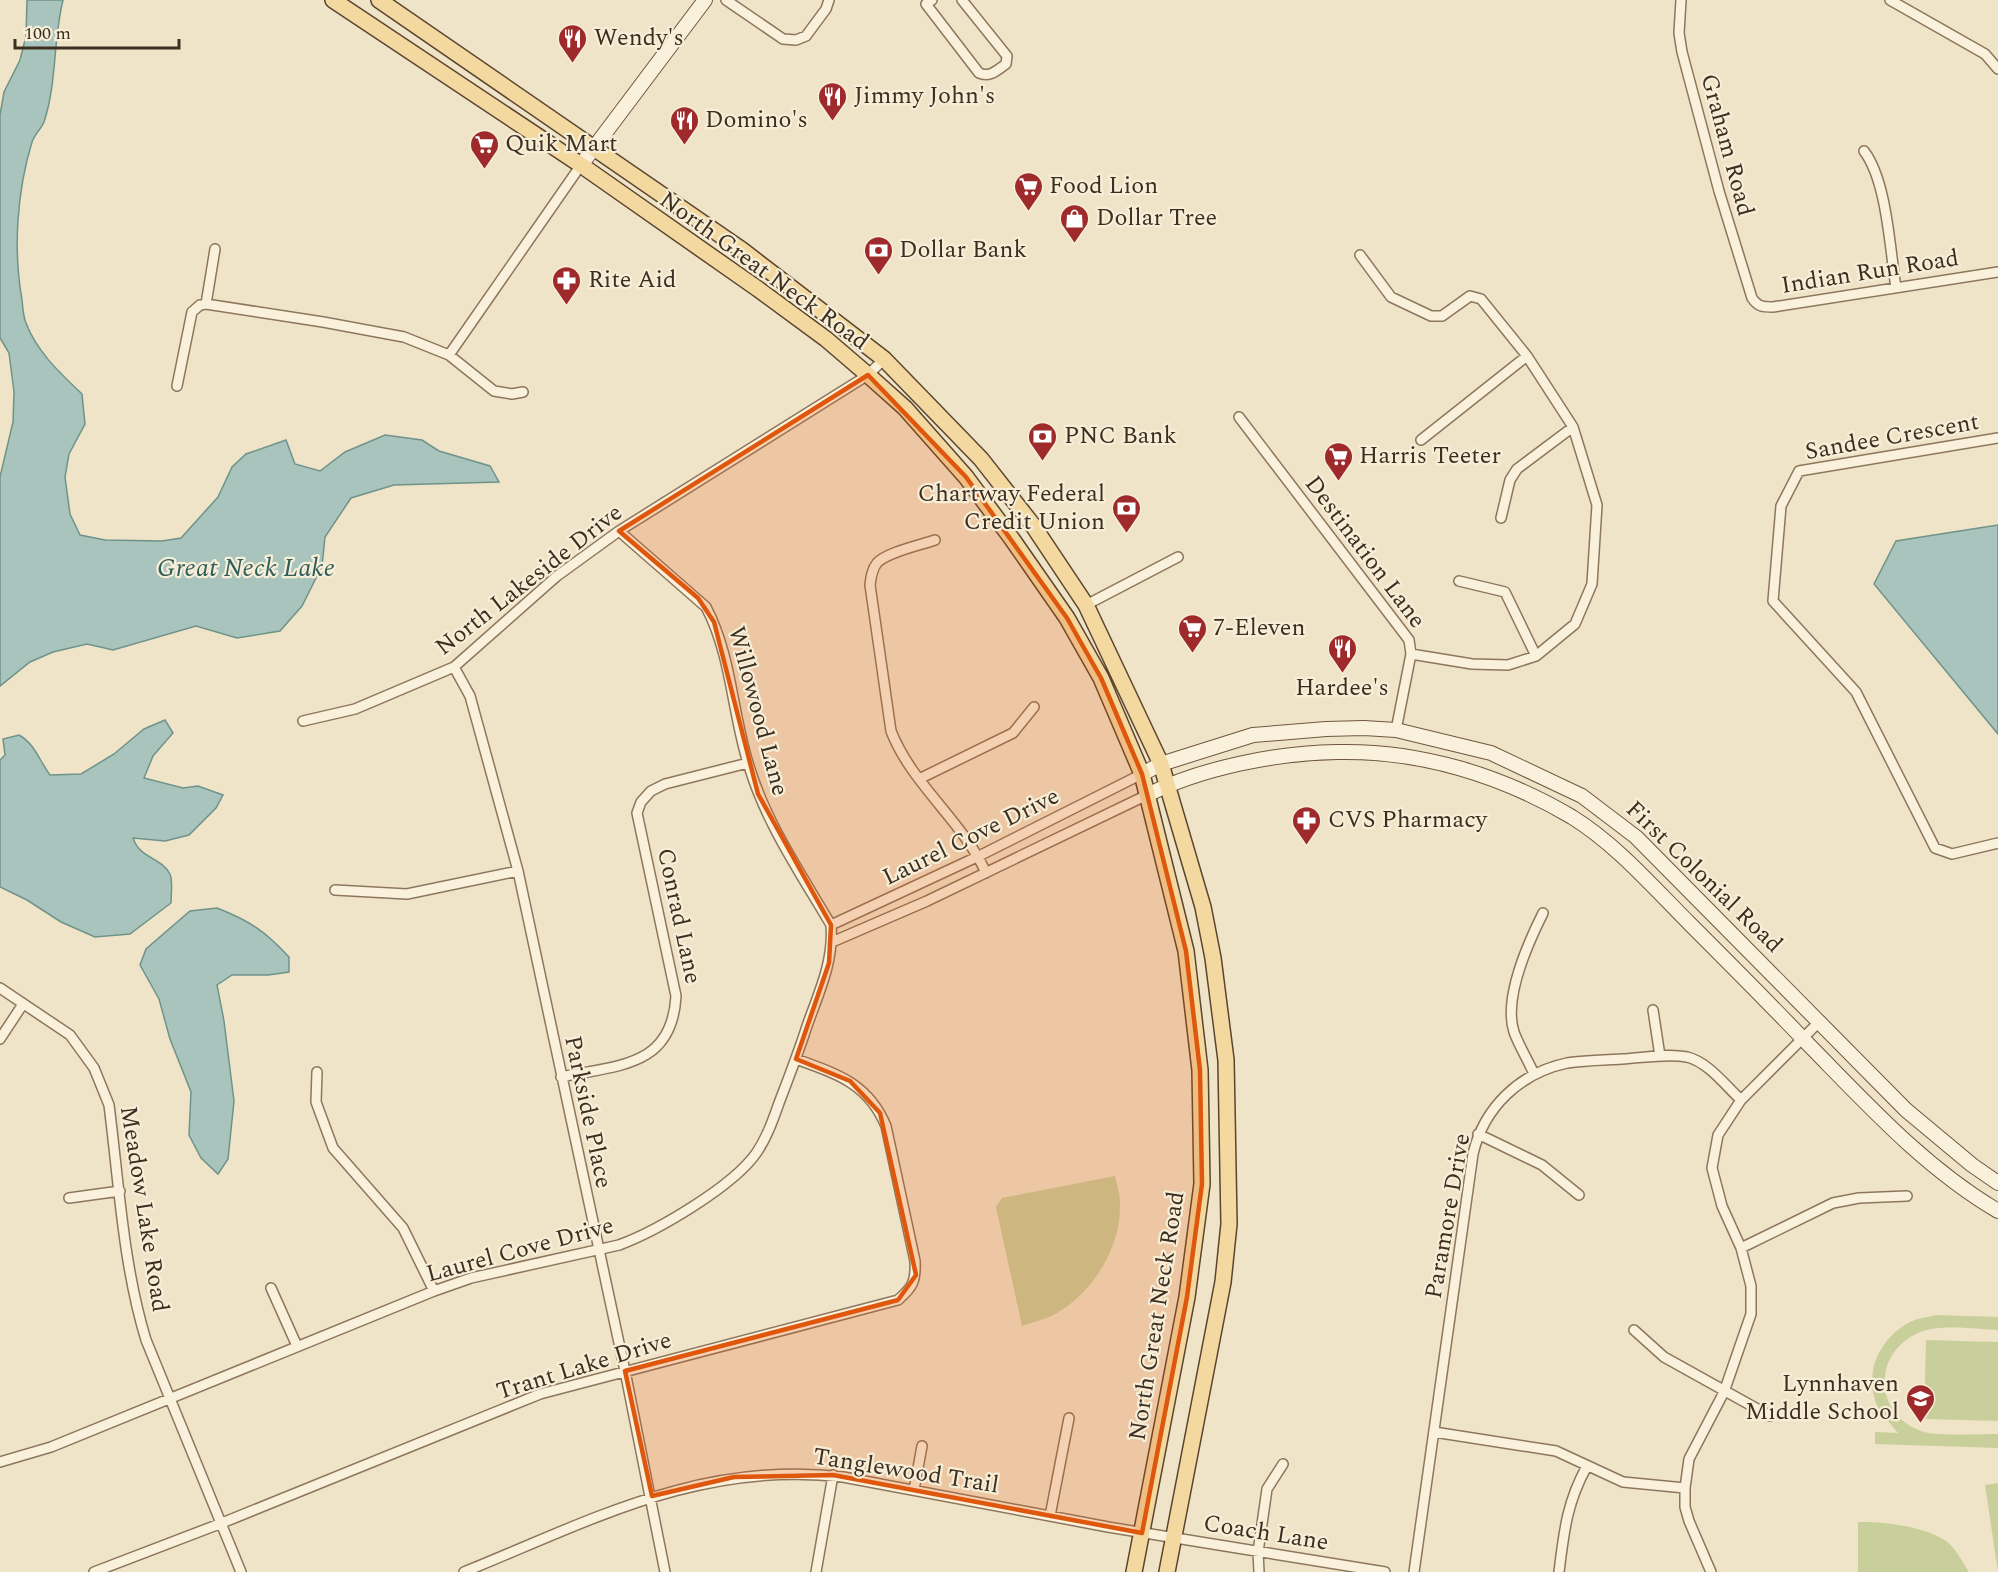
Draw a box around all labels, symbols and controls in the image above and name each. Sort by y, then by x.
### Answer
scale bar [15,12,178,50]
text: 100 m [24,20,71,47]
place label: Wendy's [594,20,684,56]
restaurant icon: Wendy's [557,22,589,64]
street label: Graham Road [1691,70,1763,220]
place label: Jimmy John's [854,78,995,114]
restaurant icon: Jimmy John's [817,80,849,122]
place label: Domino's [705,102,808,138]
restaurant icon: Domino's [668,104,700,146]
place label: Quik Mart [505,126,618,162]
supermarket icon: Quik Mart [468,128,500,170]
place label: Food Lion [1049,168,1158,204]
supermarket icon: Food Lion [1012,170,1044,212]
street label: North Great Neck Road [652,182,876,360]
place label: Dollar Tree [1096,200,1217,236]
shop icon: Dollar Tree [1059,202,1091,244]
place label: Dollar Bank [899,232,1027,268]
bank icon: Dollar Bank [862,234,894,276]
street label: Indian Run Road [1779,240,1961,304]
place label: Rite Aid [588,262,676,298]
pharmacy icon: Rite Aid [551,264,583,306]
street label: Sandee Crescent [1802,404,1982,470]
place label: PNC Bank [1064,418,1177,454]
bank icon: PNC Bank [1027,420,1059,462]
place label: Harris Teeter [1359,438,1501,474]
supermarket icon: Harris Teeter [1322,440,1354,482]
street label: Destination Lane [1295,468,1435,636]
place label: Chartway Federal Credit Union [918,476,1105,540]
bank icon: Chartway Federal Credit Union [1110,492,1142,534]
street label: North Lakeside Drive [428,495,630,665]
water label: Great Neck Lake [157,548,335,588]
place label: 7-Eleven [1213,610,1305,646]
supermarket icon: 7-Eleven [1176,612,1208,654]
street label: Willowood Lane [718,622,798,800]
restaurant icon: Hardee's [1326,632,1358,674]
place label: Hardee's [1295,670,1389,706]
street label: Laurel Cove Drive [876,779,1066,895]
street label: First Colonial Road [1617,792,1791,962]
place label: CVS Pharmacy [1328,802,1489,838]
pharmacy icon: CVS Pharmacy [1291,804,1323,846]
street label: Conrad Lane [647,845,711,987]
street label: Parkside Place [554,1032,622,1192]
street label: Meadow Lake Road [110,1103,178,1315]
street label: Paramore Drive [1416,1130,1480,1302]
street label: North Great Neck Road [1120,1189,1194,1443]
street label: Laurel Cove Drive [422,1208,618,1292]
street label: Trant Lake Drive [492,1322,676,1410]
place label: Lynnhaven Middle School [1745,1366,1899,1430]
school or university icon: Lynnhaven Middle School [1904,1382,1936,1424]
street label: Tanglewood Trail [811,1439,1001,1503]
street label: Coach Lane [1201,1505,1331,1561]

